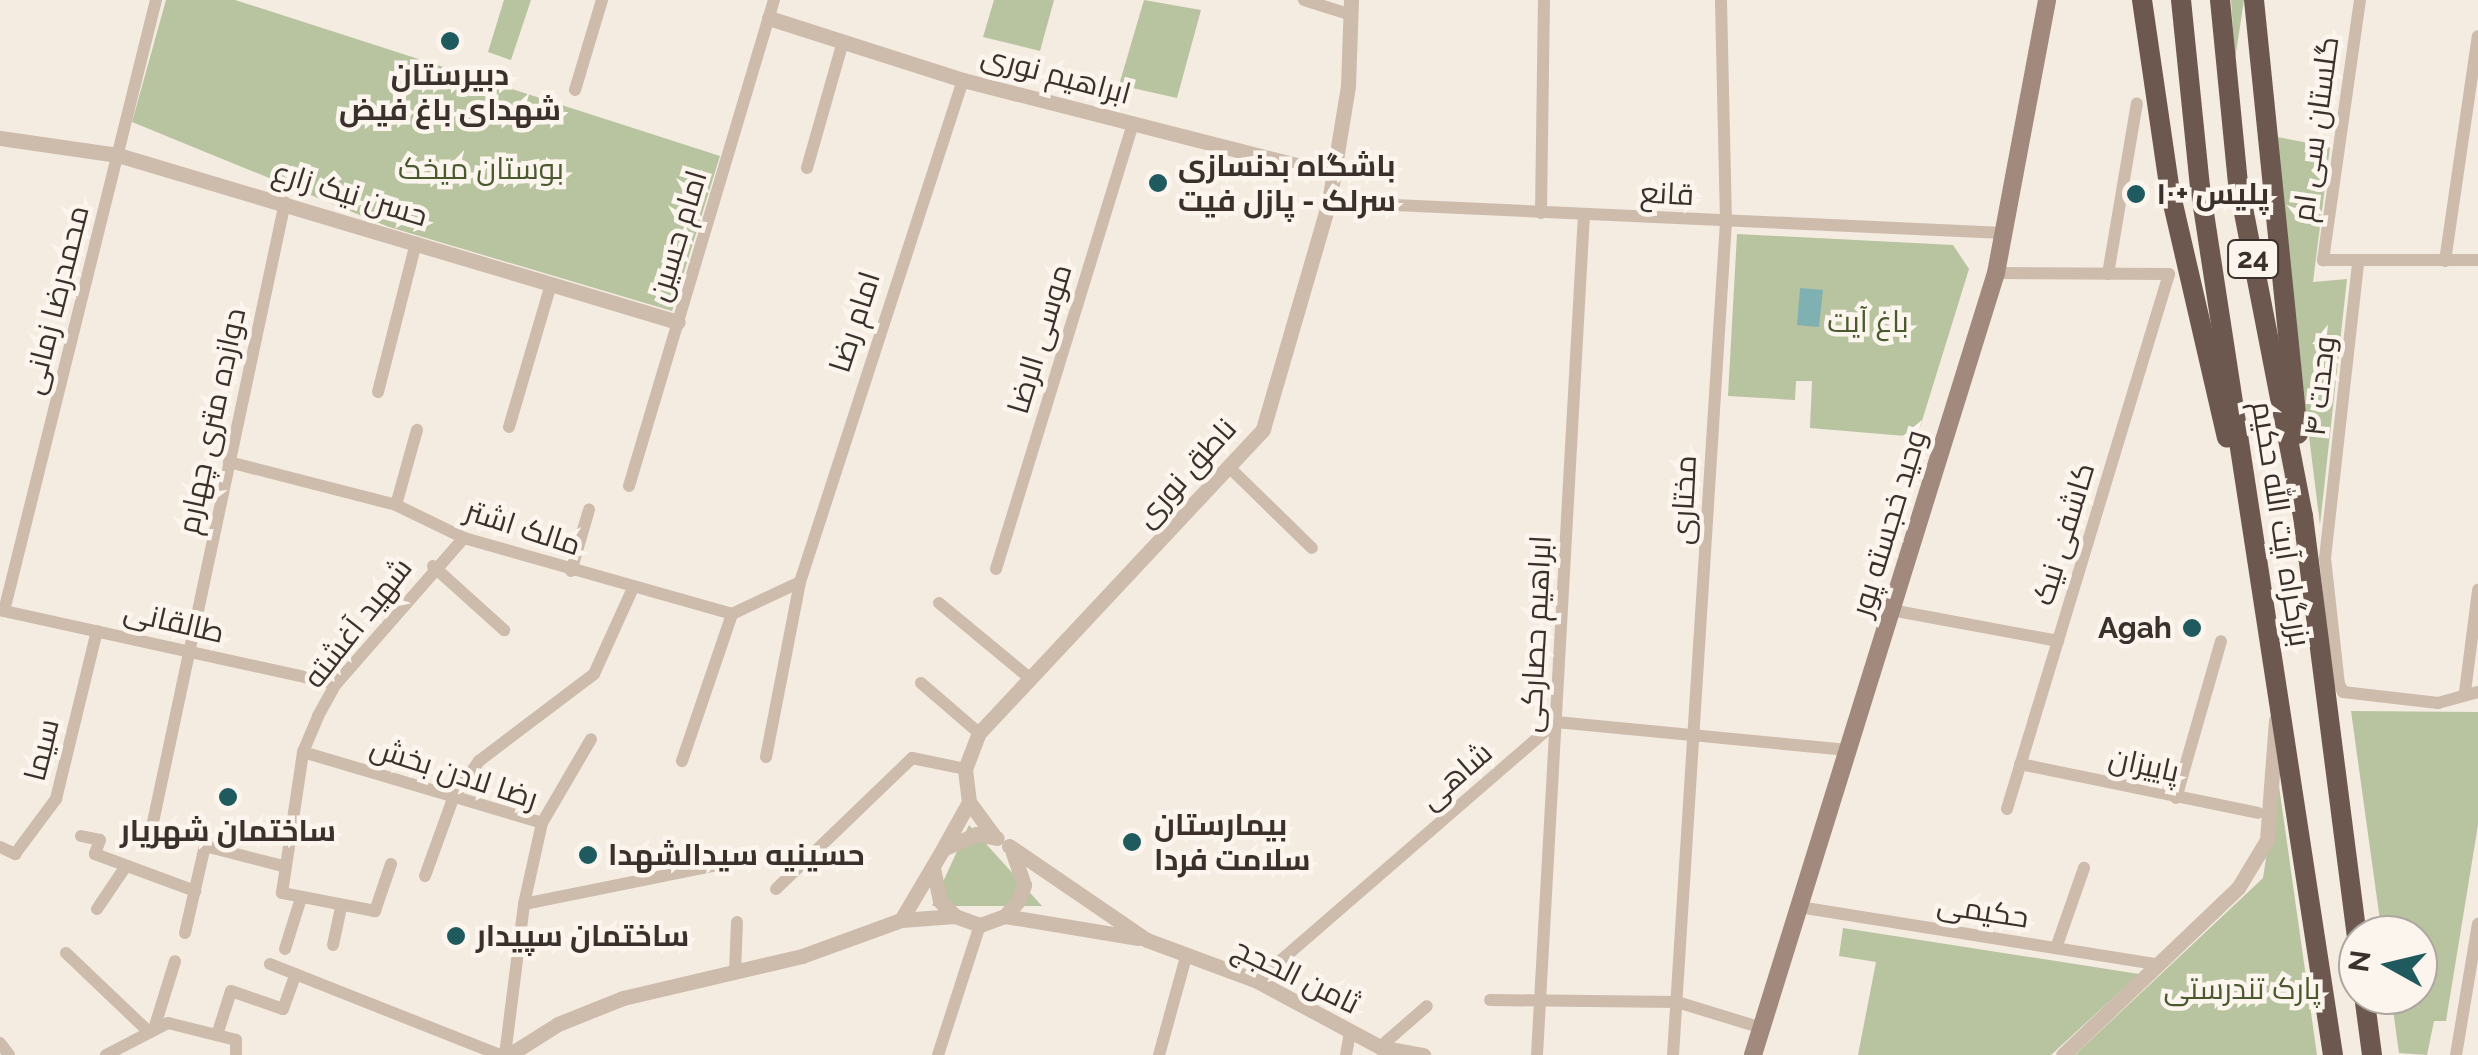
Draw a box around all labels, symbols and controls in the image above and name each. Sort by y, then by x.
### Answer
marker: دبیرستان شهدای باغ فیض [439,30,461,52]
street label: گلستان سی ام [2285,34,2347,224]
street label: ابراهیم نوری [977,38,1135,112]
place label: دبیرستان شهدای باغ فیض [339,57,561,128]
place label: باشگاه بدنسازی سرلک - پازل فیت [1178,148,1396,218]
park label: بوستان میخک [398,151,564,187]
street label: حسن نیک زارع [268,153,432,235]
street label: امام حسین [641,166,715,306]
marker: باشگاه بدنسازی سرلک - پازل فیت [1147,172,1169,194]
street label: قانع [1639,175,1695,213]
place label: پلیس +۱۰ [2156,176,2269,212]
marker: پلیس +۱۰ [2125,183,2147,205]
street label: محمدرضا زمانی [15,202,97,398]
road number: 24 [2226,236,2280,282]
street label: موسی الرضا [1000,260,1080,418]
street label: امام رضا [822,267,888,377]
park label: باغ آیت [1827,304,1909,340]
street label: دوازده متری چهارم [170,305,254,537]
street label: وحدت ۴ [2297,334,2343,438]
street label: بزرگراه آیت الله حکیم [2244,399,2318,649]
street label: ناطق نوری [1128,411,1244,535]
street label: وحید خجسته پور [1844,425,1934,621]
street label: مختاری [1664,454,1704,546]
street label: کاشفی نیک [2025,458,2103,610]
street label: مالک اشتر [461,492,585,564]
street label: ابراهیم حصارکی [1513,534,1559,734]
street label: شهید آغشته [296,551,420,695]
street label: طالقانی [120,593,228,651]
place label: Agah [2098,610,2172,646]
marker: Agah [2181,617,2203,639]
street label: سیما [17,715,67,785]
street label: رضا لادن بخش [366,729,542,817]
street label: شاهی [1412,735,1500,817]
street label: پاییزان [2106,740,2182,790]
marker: ساختمان شهریار [217,786,239,808]
place label: بیمارستان سلامت فردا [1154,807,1310,878]
place label: ساختمان شهریار [120,813,336,849]
marker: بیمارستان سلامت فردا [1119,829,1145,855]
place label: حسینیه سیدالشهدا [608,837,865,873]
marker: حسینیه سیدالشهدا [577,844,599,866]
street label: حکیمی [1935,886,2031,936]
north arrow [2338,915,2438,1015]
place label: ساختمان سپیدار [476,918,689,954]
marker: ساختمان سپیدار [445,925,467,947]
street label: ثامن الحجج [1227,930,1365,1022]
text: N [2342,948,2378,974]
park label: پارک تندرستی [2164,971,2320,1007]

